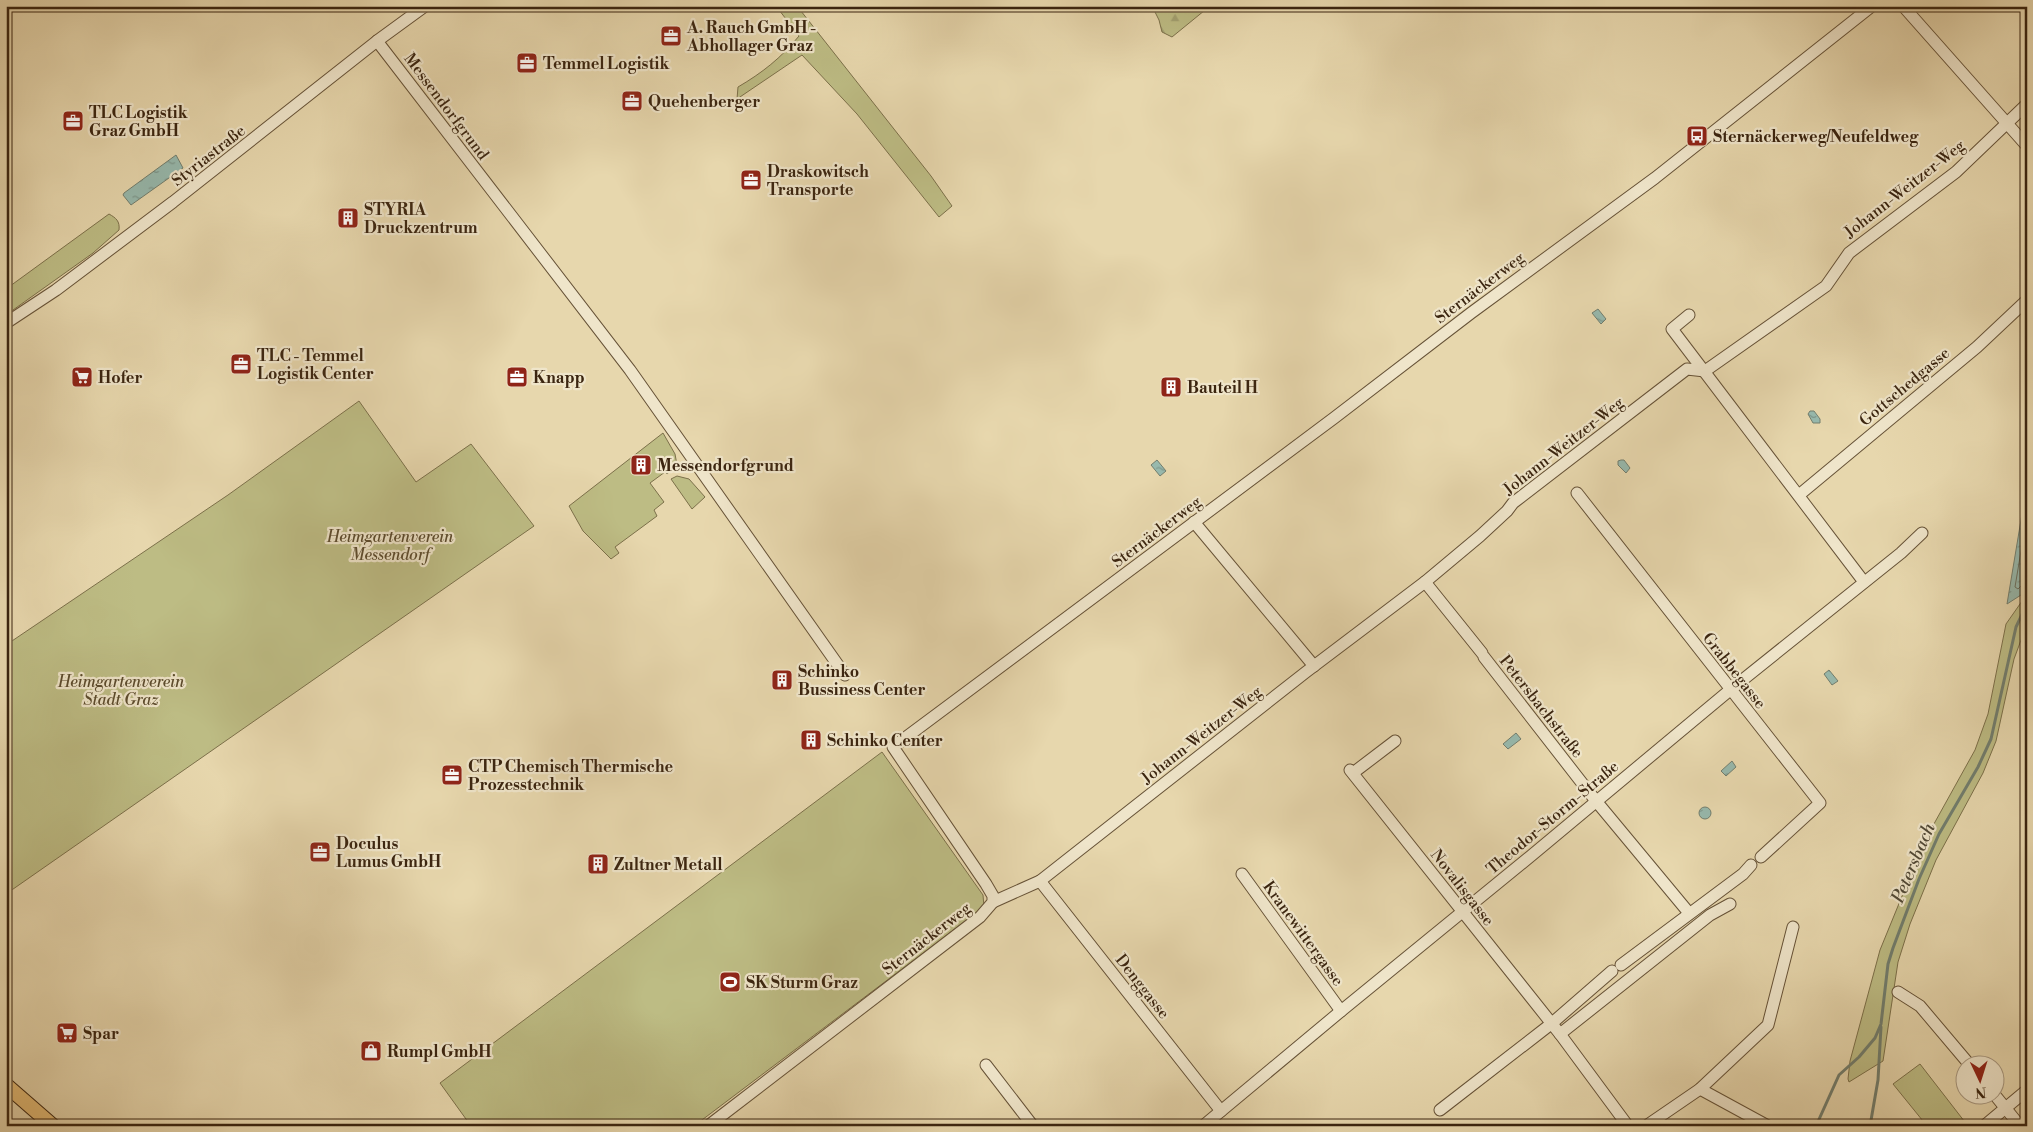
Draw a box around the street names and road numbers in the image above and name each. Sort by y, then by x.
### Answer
street label: Messendorfgrund [399,49,493,164]
street label: Styriastraße [168,121,249,191]
street label: Johann-Weitzer-Weg [1840,135,1969,243]
street label: Sternäckerweg [1431,247,1529,328]
street label: Gottschedgasse [1855,343,1954,430]
street label: Johann-Weitzer-Weg [1499,392,1628,500]
street label: Sternäckerweg [1108,491,1206,572]
street label: Grabbegasse [1698,628,1770,713]
street label: Petersbachstraße [1495,651,1588,762]
street label: Johann-Weitzer-Weg [1137,681,1266,789]
street label: Theodor-Storm-Straße [1482,756,1623,879]
street label: Novalisgasse [1426,845,1498,930]
street label: Kranewittergasse [1258,877,1348,990]
street label: Sternäckerweg [878,898,975,980]
street label: Denggasse [1111,950,1174,1023]

